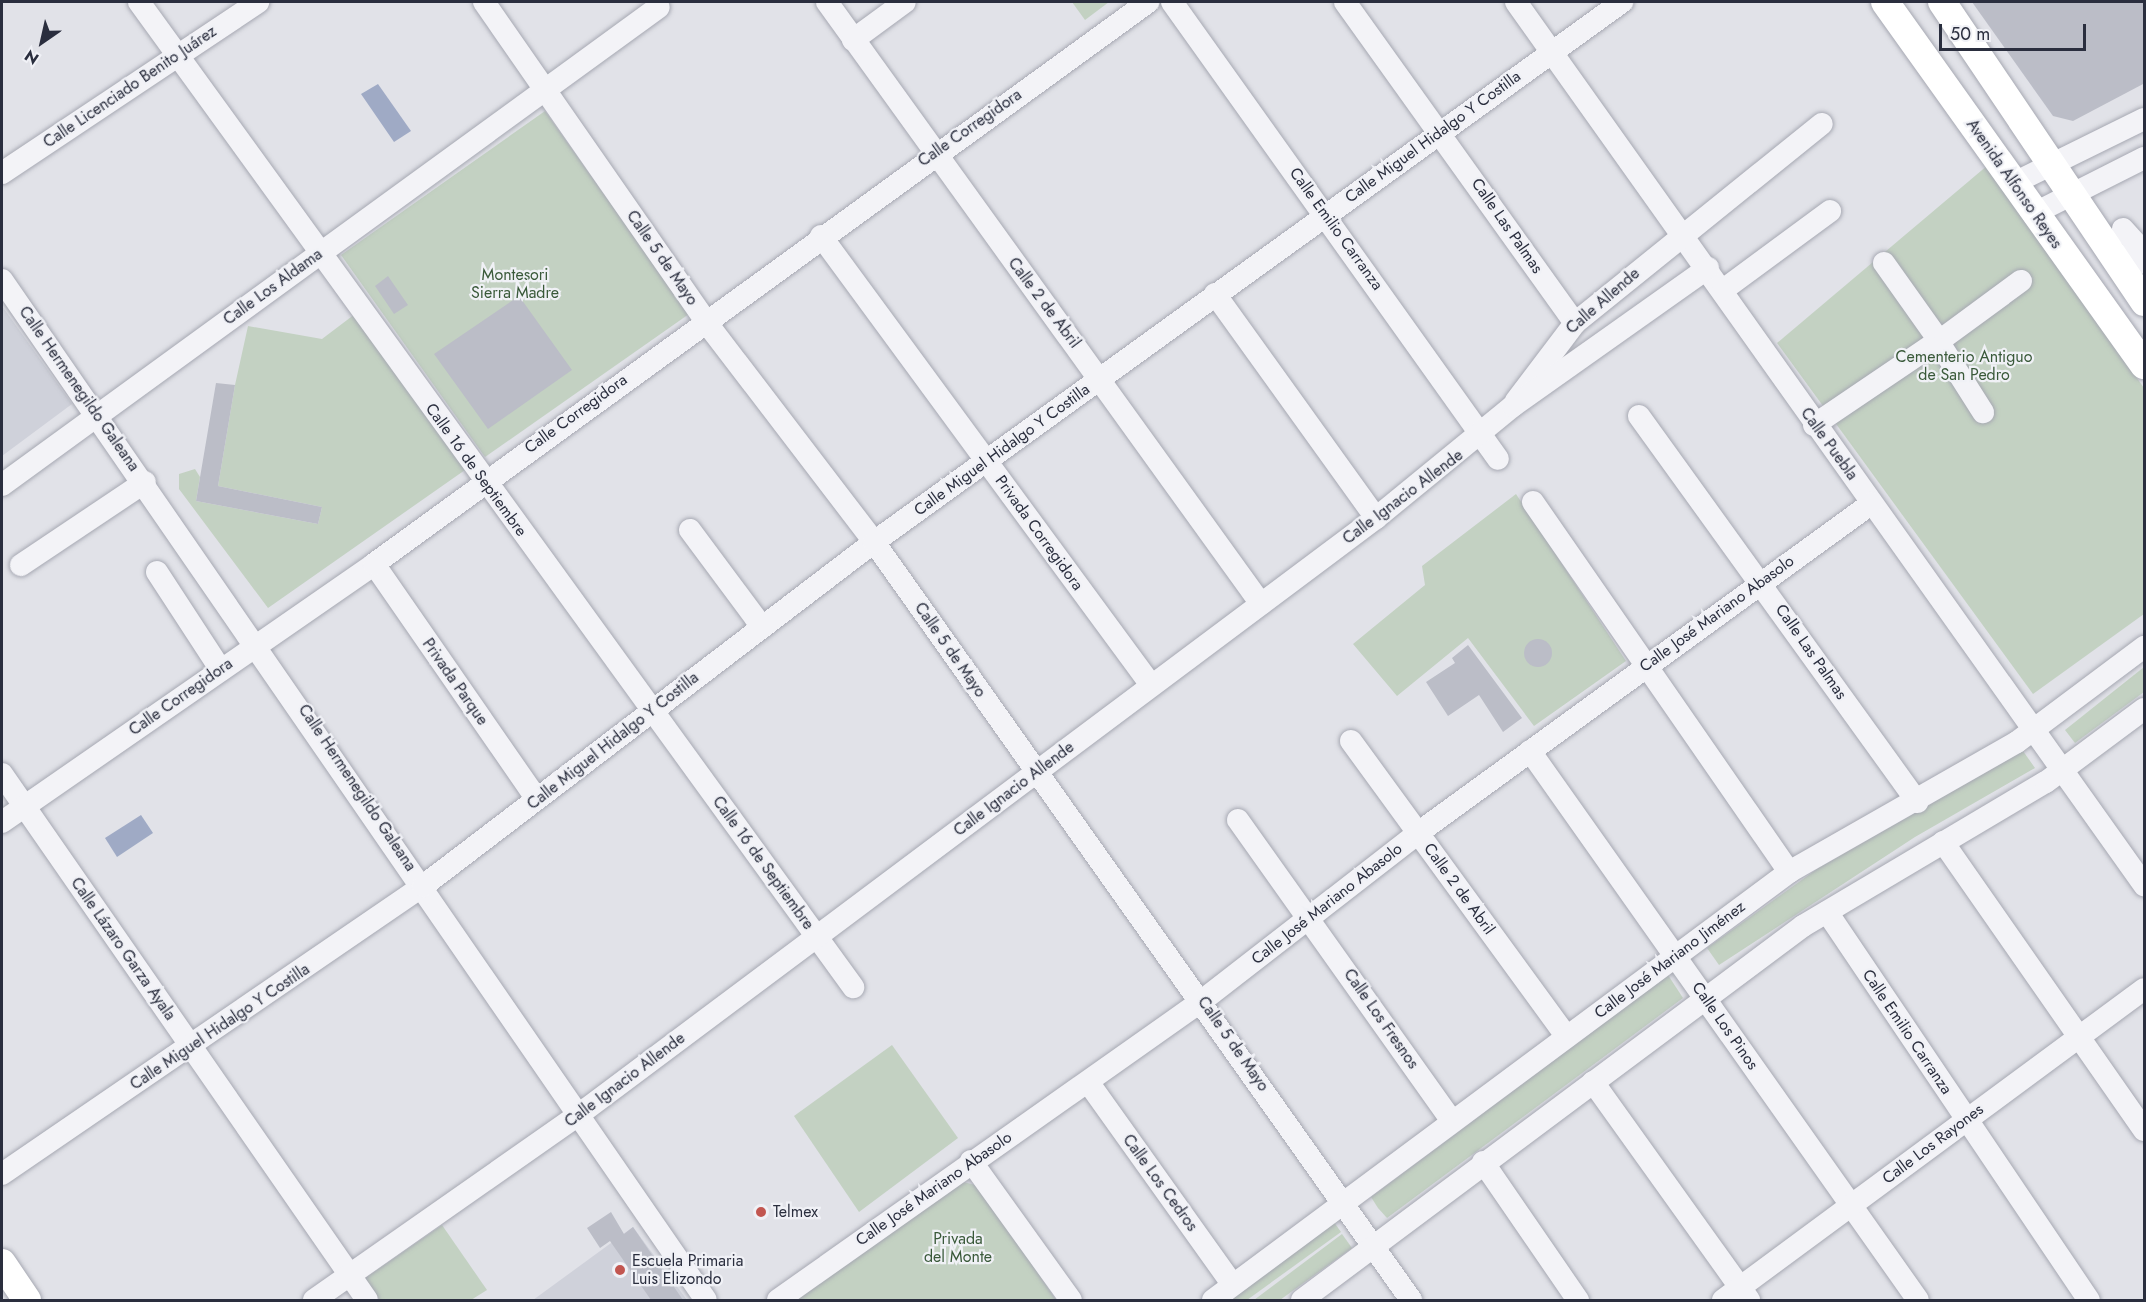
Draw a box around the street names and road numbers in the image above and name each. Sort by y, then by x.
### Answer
street label: Calle Licenciado Benito Juárez [40,22,220,152]
street label: Calle Miguel Hidalgo Y Costilla [1342,67,1524,207]
street label: Calle Corregidora [915,85,1025,171]
street label: Avenida Alfonso Reyes [1962,116,2066,252]
street label: Calle Emilio Carranza [1285,164,1387,294]
street label: Calle Las Palmas [1467,175,1547,277]
street label: Calle 5 de Mayo [622,207,702,309]
street label: Calle Los Aldama [220,245,326,329]
street label: Calle 2 de Abril [1004,254,1084,352]
street label: Calle Allende [1562,264,1644,338]
street label: Calle Hermenegildo Galeana [15,303,143,475]
street label: Calle Corregidora [521,370,631,458]
street label: Calle Miguel Hidalgo Y Costilla [911,380,1093,520]
street label: Calle 16 de Septiembre [421,400,531,540]
street label: Calle Puebla [1796,404,1862,484]
street label: Calle Ignacio Allende [1339,446,1467,548]
street label: Privada Corregidora [991,472,1087,594]
street label: Calle José Mariano Abasolo [1636,552,1798,676]
street label: Calle 5 de Mayo [910,599,990,701]
street label: Calle Las Palmas [1771,601,1851,703]
street label: Privada Parque [418,635,492,729]
street label: Calle Corregidora [126,654,236,740]
street label: Calle Miguel Hidalgo Y Costilla [524,668,702,814]
street label: Calle Hermenegildo Galeana [294,701,420,875]
street label: Calle Ignacio Allende [950,738,1078,840]
street label: Calle 16 de Septiembre [708,793,818,933]
street label: Calle José Mariano Abasolo [1248,839,1406,969]
street label: Calle 2 de Abril [1419,840,1499,938]
street label: Calle Lázaro Garza Ayala [66,874,180,1024]
street label: Calle José Mariano Jiménez [1591,897,1749,1023]
street label: Calle Miguel Hidalgo Y Costilla [127,960,313,1094]
street label: Calle Los Fresnos [1339,965,1423,1073]
street label: Calle Emilio Carranza [1858,966,1956,1098]
street label: Calle Los Pinos [1688,978,1762,1074]
street label: Calle 5 de Mayo [1193,993,1273,1095]
street label: Calle Ignacio Allende [561,1029,689,1131]
street label: Calle Los Rayones [1879,1100,1987,1188]
street label: Calle José Mariano Abasolo [852,1128,1016,1250]
street label: Calle Los Cedros [1118,1131,1202,1235]

